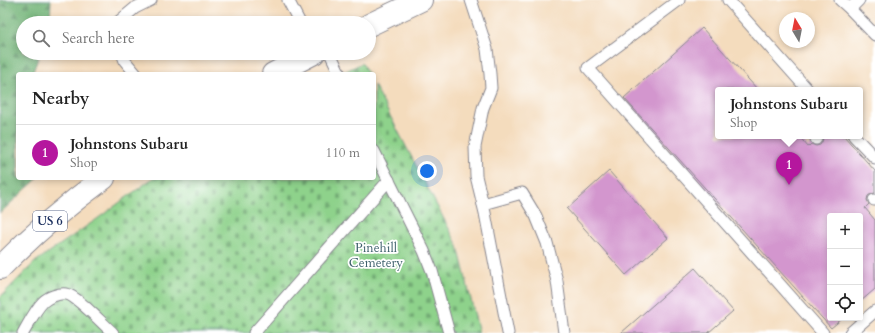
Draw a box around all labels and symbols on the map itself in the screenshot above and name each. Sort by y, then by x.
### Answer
north arrow [779,12,815,48]
pin: 1 [776,152,802,185]
your location [417,161,437,181]
road number: US 6 [33,211,67,231]
park label: Pinehill Cemetery [349,239,403,272]

